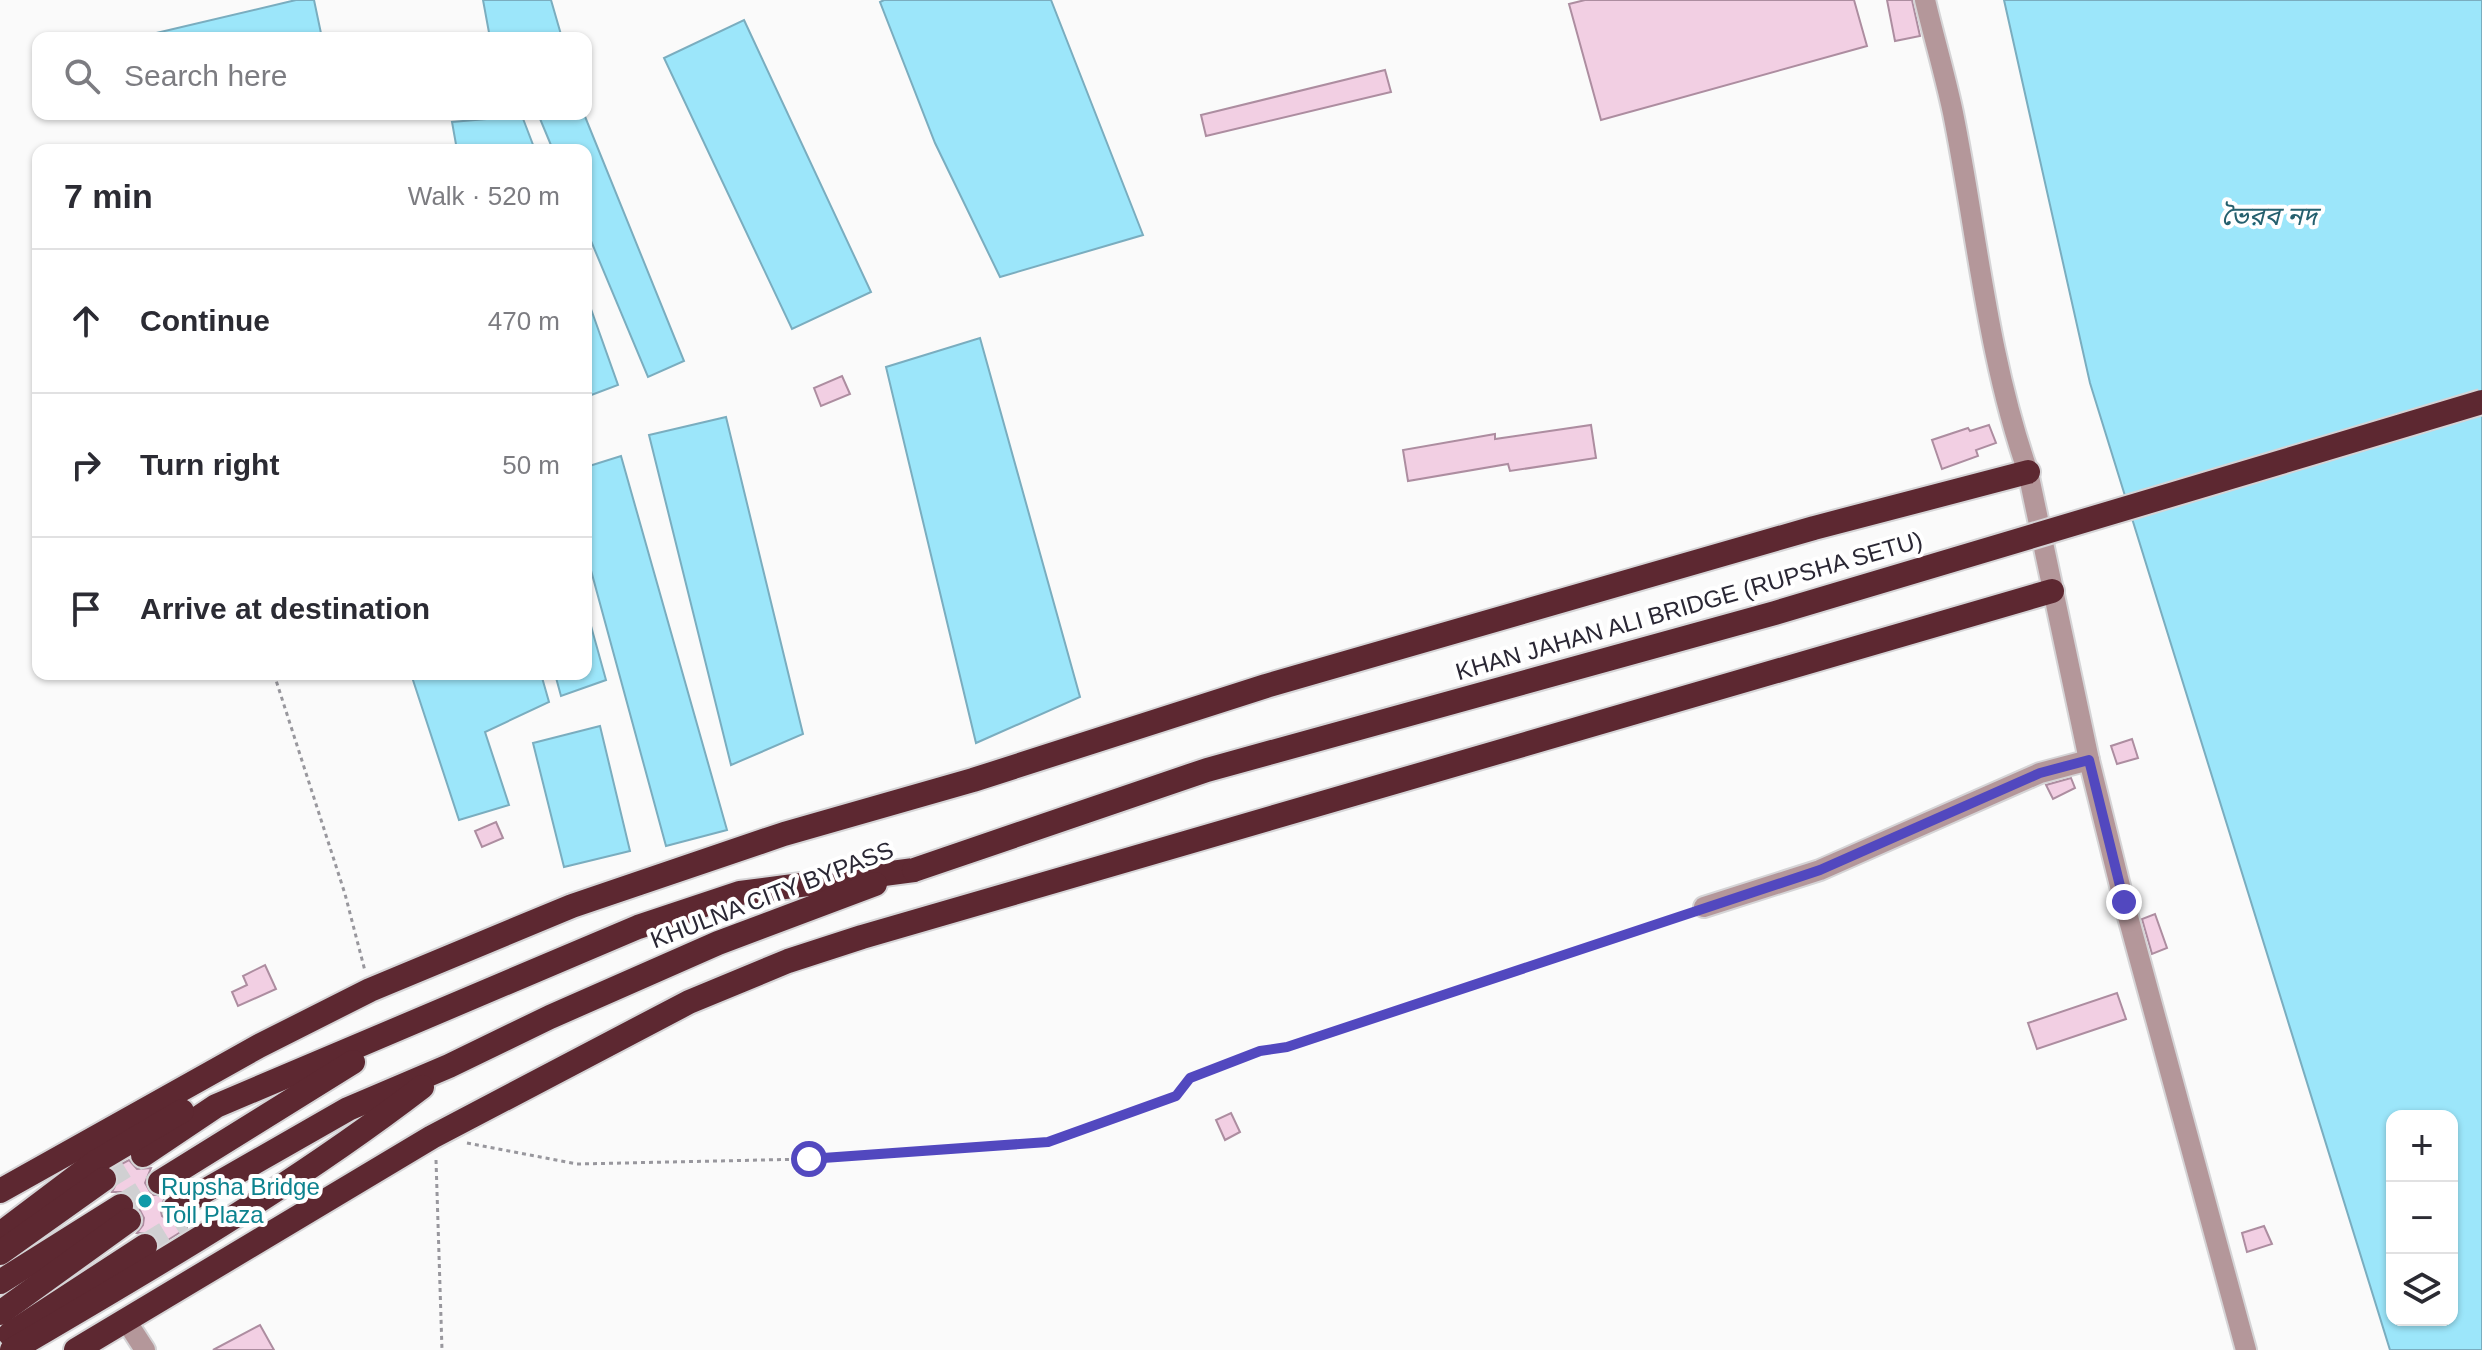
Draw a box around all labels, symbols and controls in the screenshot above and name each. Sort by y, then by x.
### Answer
search box [32,32,592,120]
icon: search [60,54,104,98]
text: Search here [124,59,287,92]
text: 7 min [64,177,153,215]
text: Walk · 520 m [408,181,560,211]
water label: ভৈরব নদ [2221,201,2322,231]
icon: ahead [64,299,108,343]
text: Continue [140,304,270,337]
text: 470 m [488,306,560,336]
icon: right [64,443,108,487]
text: Turn right [140,448,279,481]
text: 50 m [502,450,560,480]
street label: KHAN JAHAN ALI BRIDGE (RUPSHA SETU) [1452,526,1925,685]
icon: arrive [64,587,108,631]
text: Arrive at destination [140,592,430,625]
street label: KHULNA CITY BYPASS [647,836,897,953]
route end [2106,884,2142,920]
map controls [2386,1110,2458,1326]
button: + [2386,1110,2458,1182]
route start [791,1141,827,1177]
place label: Rupsha Bridge Toll Plaza [161,1173,320,1228]
button: − [2386,1182,2458,1254]
marker: Rupsha Bridge Toll Plaza [136,1192,154,1210]
button: layers [2386,1254,2458,1326]

